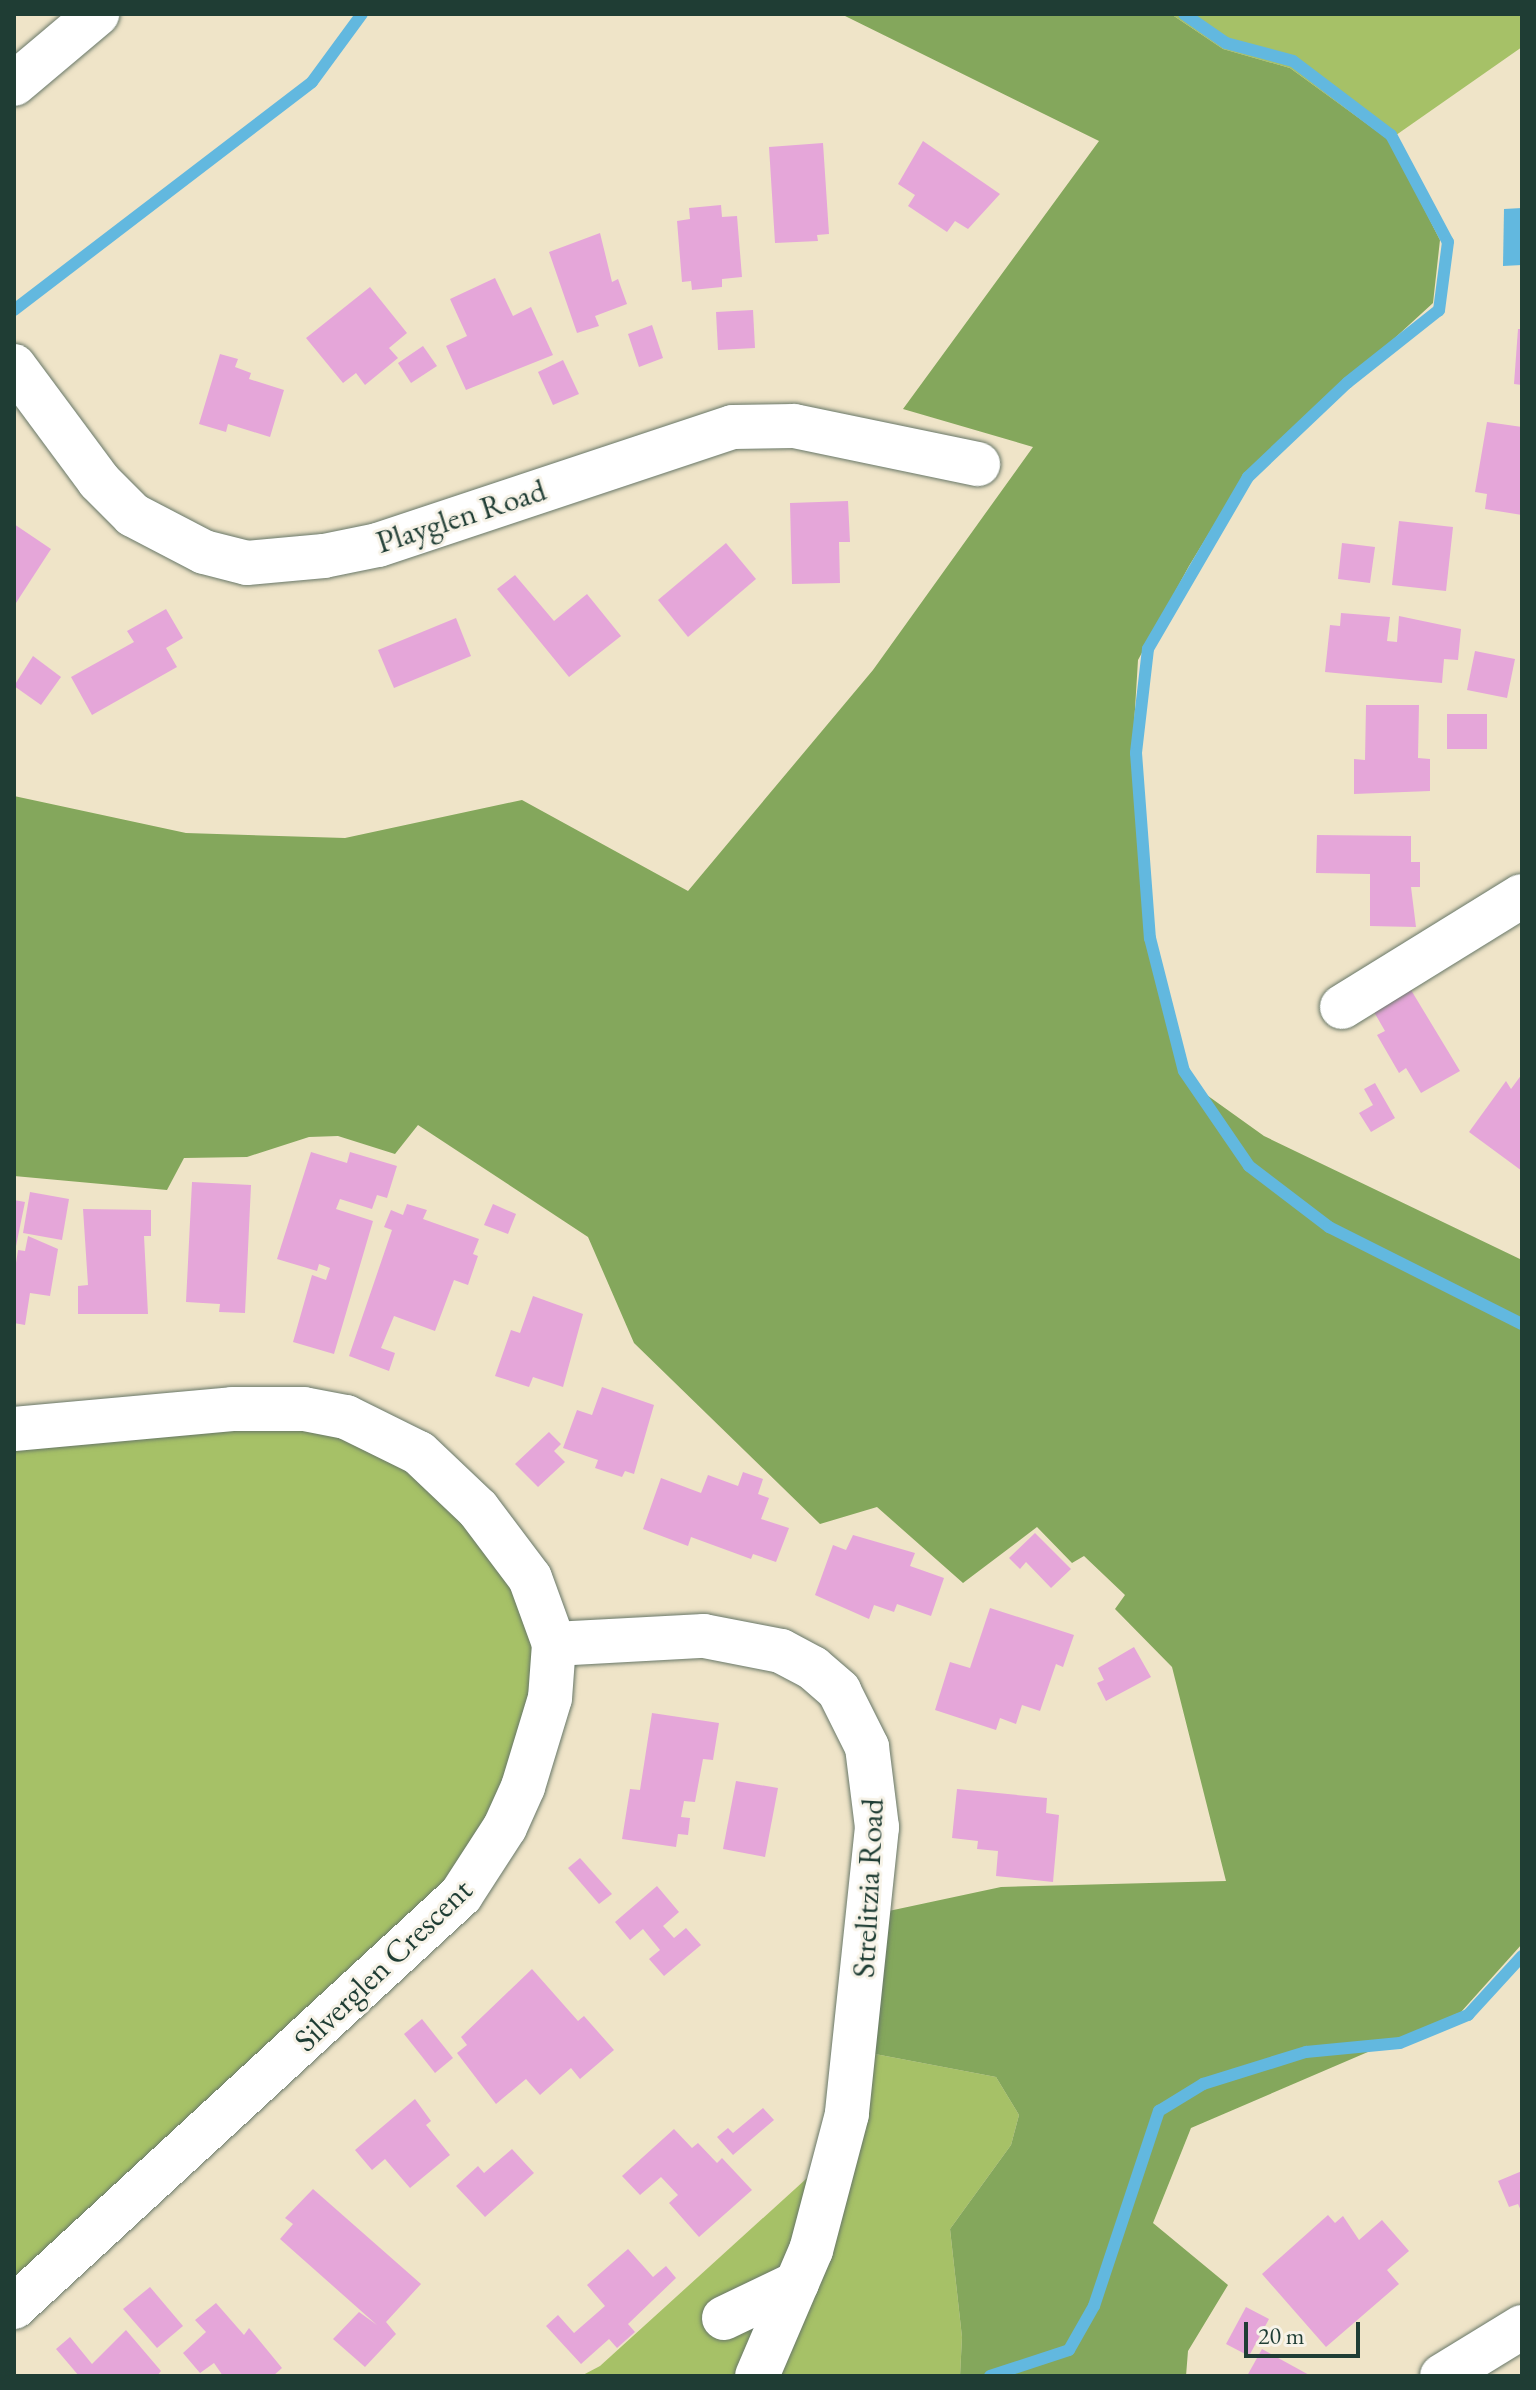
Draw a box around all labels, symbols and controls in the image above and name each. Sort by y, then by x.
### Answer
street label: Playglen Road [371,471,551,561]
street label: Strelitzia Road [844,1797,892,1979]
street label: Silverglen Crescent [286,1871,480,2059]
scale bar [1248,2306,1364,2356]
text: 20 m [1258,2320,1305,2351]

